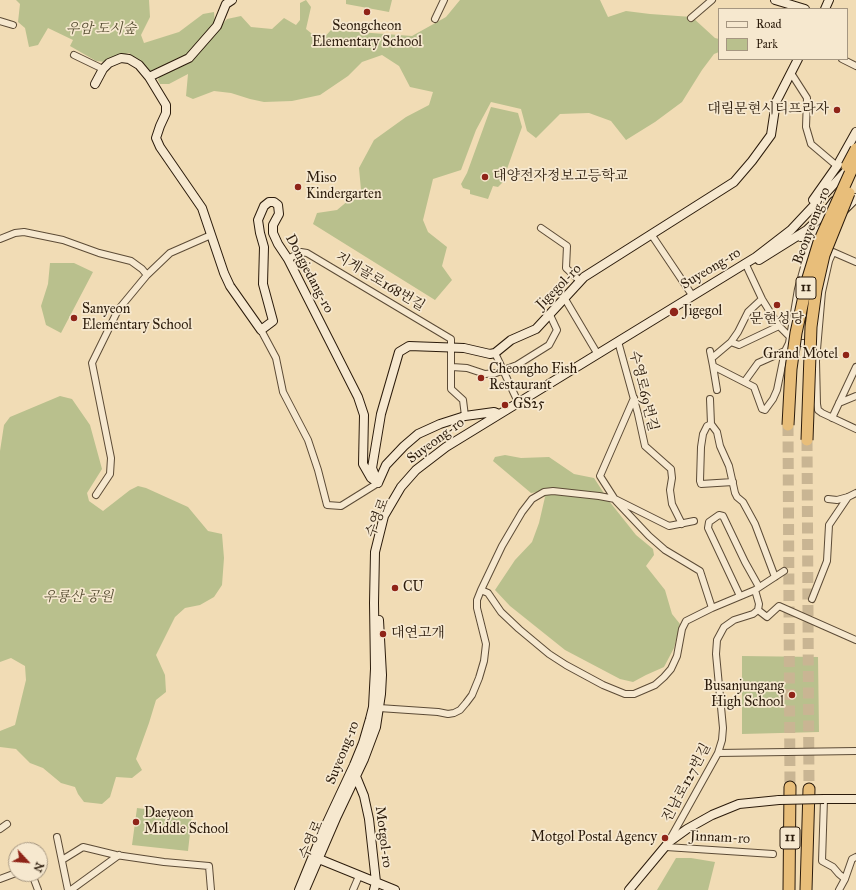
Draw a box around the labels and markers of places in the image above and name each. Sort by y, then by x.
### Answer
marker: Seongcheon Elementary School [362,7,372,17]
place label: Seongcheon Elementary School [312,19,422,52]
place label: 대림문현시티프라자 [707,102,829,118]
marker: 대림문현시티프라자 [832,105,842,115]
place label: 대양전자정보고등학교 [493,169,628,185]
place label: Miso Kindergarten [306,171,382,204]
marker: 대양전자정보고등학교 [480,172,490,182]
marker: Miso Kindergarten [293,182,303,192]
marker: 문현성당 [772,300,782,310]
place label: Sanyeon Elementary School [82,302,192,334]
place label: Jigegol [683,304,722,320]
marker: Jigegol [668,306,680,318]
place label: 문현성당 [750,312,804,328]
marker: Sanyeon Elementary School [69,313,79,323]
place label: Grand Motel [763,347,838,363]
marker: Grand Motel [841,350,851,360]
place label: Cheongho Fish Restaurant [489,362,577,394]
marker: Cheongho Fish Restaurant [476,373,486,383]
place label: GS25 [513,397,545,413]
marker: GS25 [500,400,510,410]
place label: CU [403,580,424,596]
marker: CU [390,583,400,593]
place label: 대연고개 [391,626,445,642]
marker: 대연고개 [378,629,388,639]
place label: Busanjungang High School [704,679,784,712]
marker: Busanjungang High School [787,690,797,700]
place label: Daeyeon Middle School [144,806,229,838]
marker: Daeyeon Middle School [131,817,141,827]
place label: Motgol Postal Agency [531,830,657,846]
marker: Motgol Postal Agency [660,833,670,843]

